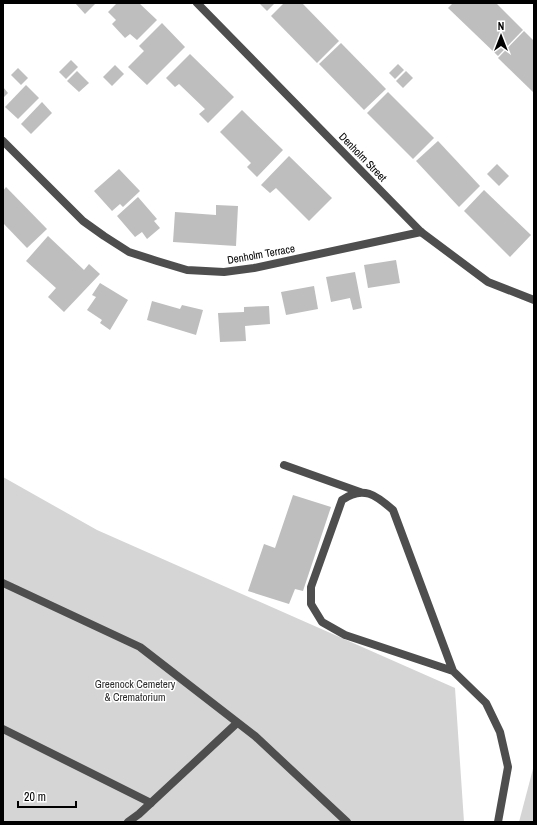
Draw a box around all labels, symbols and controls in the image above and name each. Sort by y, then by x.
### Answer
north arrow [481,16,521,56]
text: N [498,19,504,33]
street label: Denholm Street [336,130,390,185]
street label: Denholm Terrace [226,241,296,267]
park label: Greenock Cemetery & Crematorium [95,677,176,704]
scale bar [18,783,76,809]
text: 20 m [24,789,46,805]

